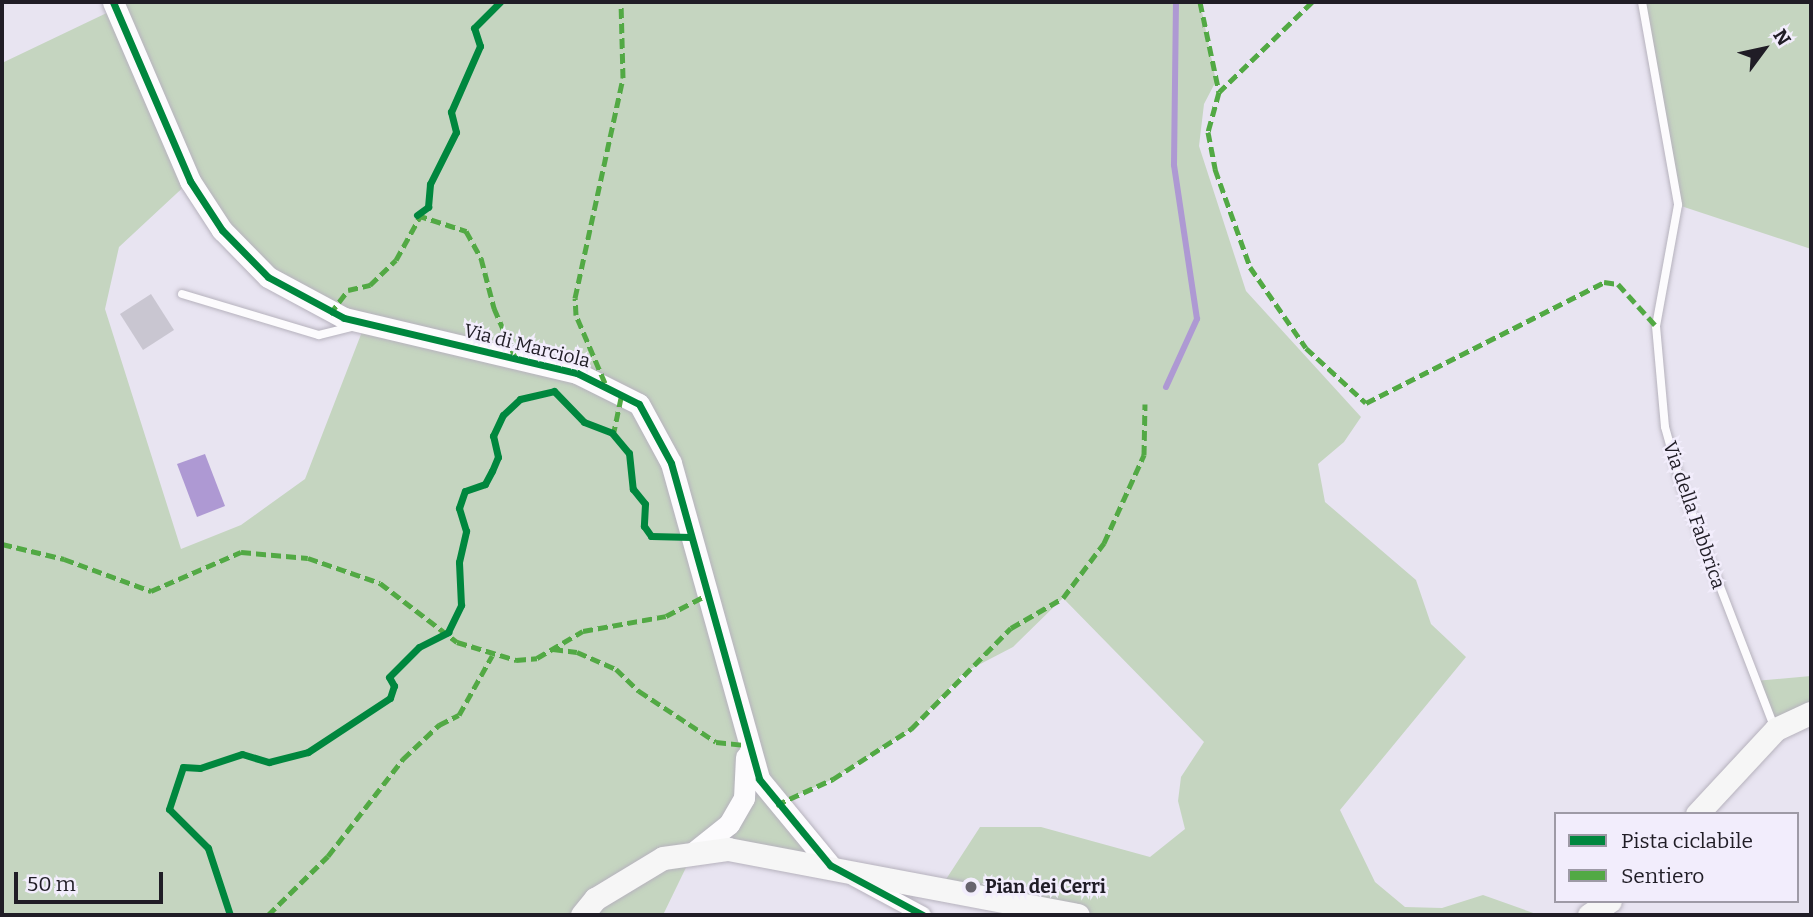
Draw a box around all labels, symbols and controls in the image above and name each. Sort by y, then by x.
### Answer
north arrow [1729,14,1799,84]
text: N [1768,25,1796,50]
street label: Via di Marciola [462,319,592,373]
street label: Via della Fabbrica [1658,438,1730,592]
legend [1554,812,1799,903]
text: Pista ciclabile [1621,828,1753,854]
scale bar [18,858,166,902]
text: Sentiero [1621,863,1704,889]
text: 50 m [27,871,76,897]
place label: Pian dei Cerri [985,876,1106,898]
marker: Pian dei Cerri [963,879,979,895]

